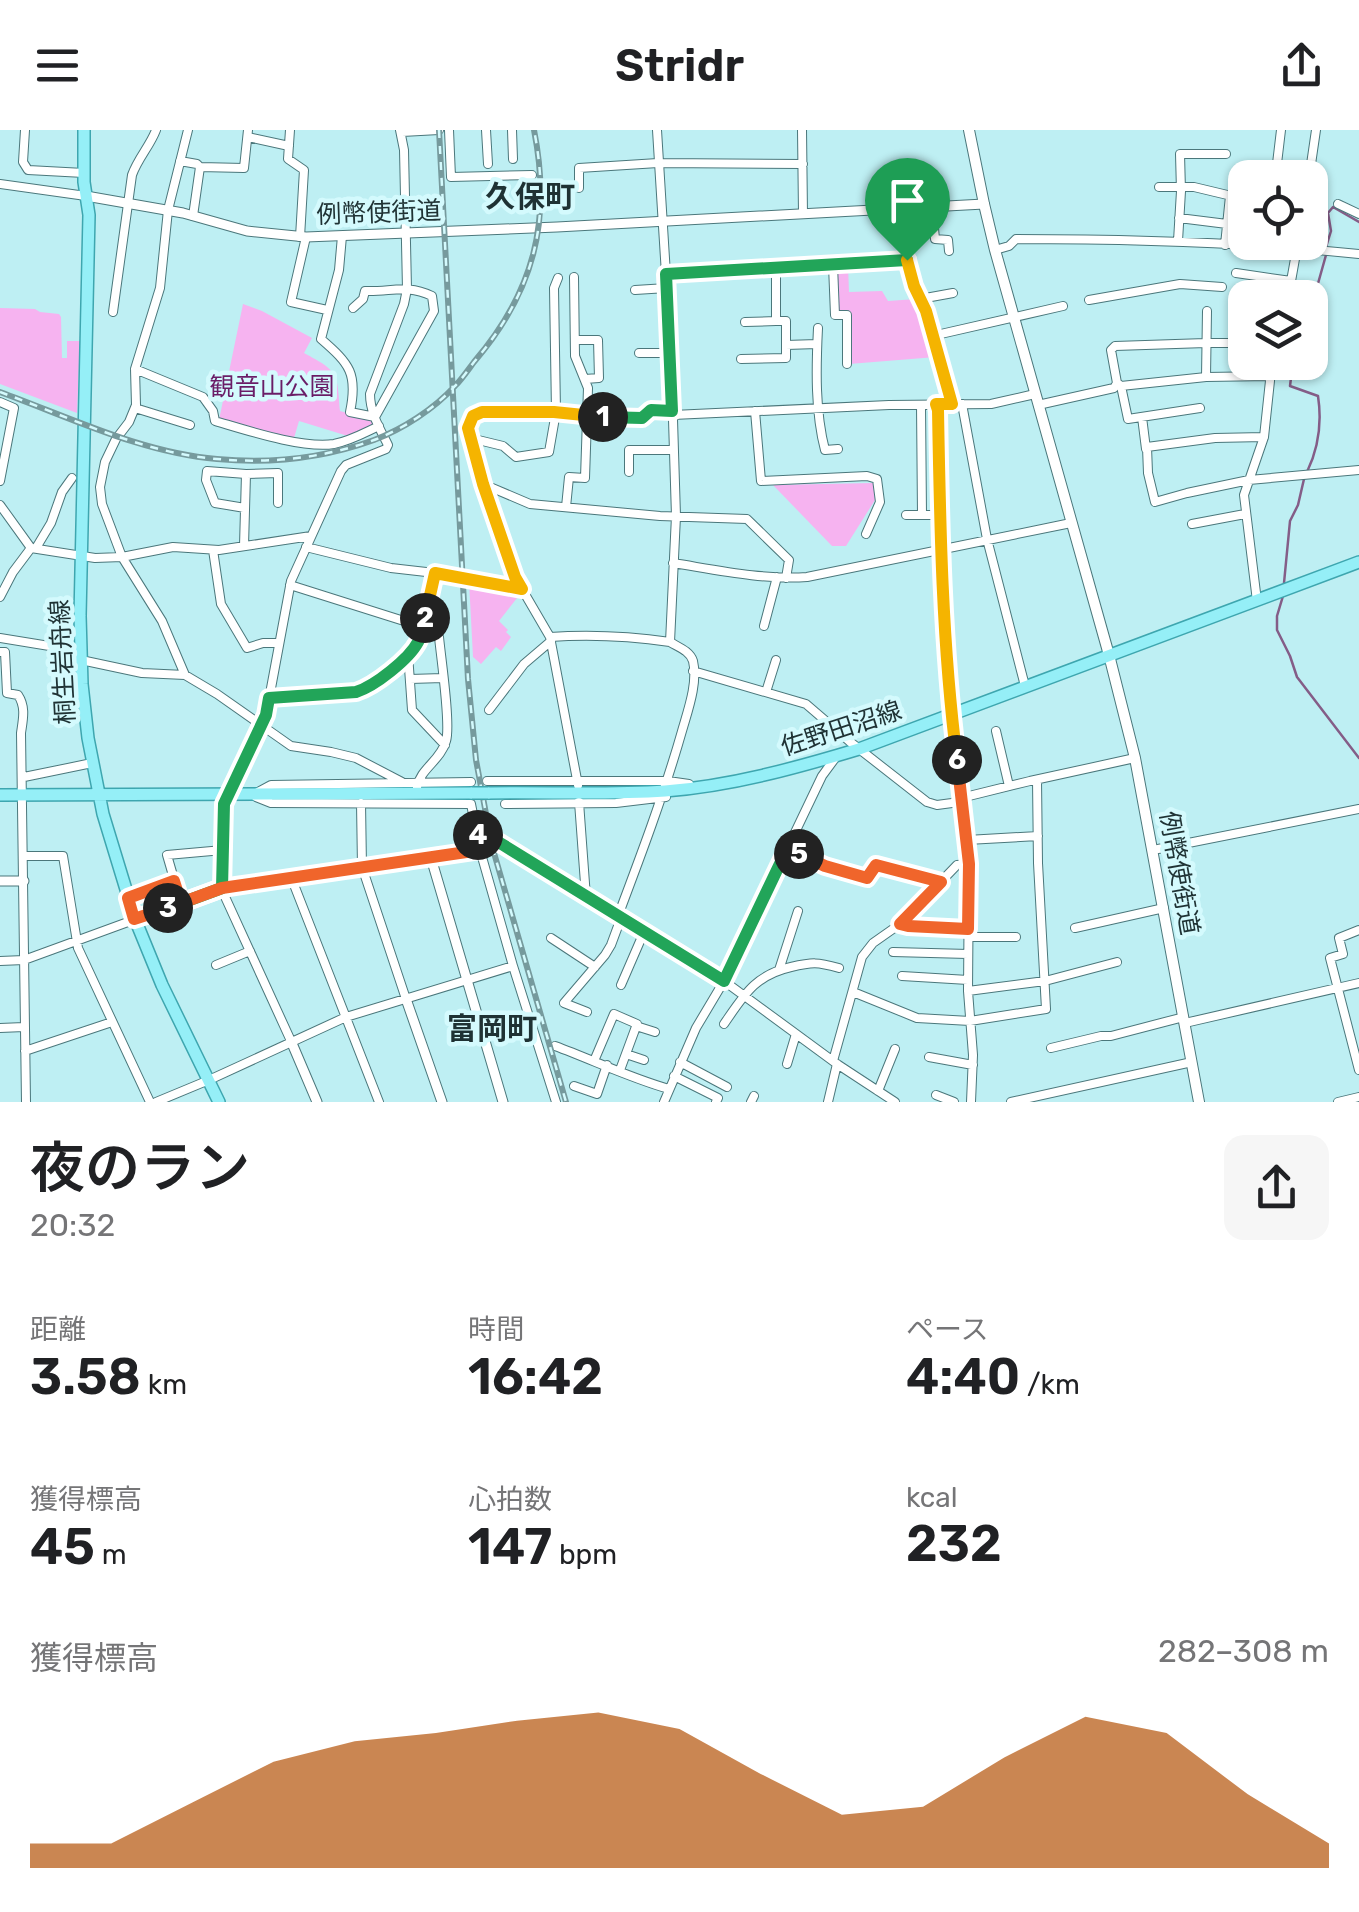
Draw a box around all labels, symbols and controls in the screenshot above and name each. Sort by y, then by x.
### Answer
icon: menu [30,38,85,93]
icon: share [1274,38,1329,93]
text: Stridr [615,39,744,92]
pin [865,158,950,261]
map controls [1228,160,1328,380]
button: locate [1228,160,1328,260]
icon: arrive [880,173,935,228]
district label: 久保町 [485,179,575,215]
street label: 例幣使街道 [316,196,442,229]
button: layers [1228,280,1328,380]
park label: 観音山公園 [209,372,335,401]
pin: 1 [578,392,628,442]
text: 1 [596,400,610,433]
pin: 2 [400,593,450,643]
street label: 桐生岩舟線 [45,599,80,725]
text: 2 [416,601,434,634]
street label: 佐野田沼線 [777,695,905,762]
pin: 6 [932,735,982,785]
text: 6 [948,743,966,776]
street label: 例幣使街道 [1154,809,1205,937]
pin: 4 [453,810,503,860]
text: 4 [468,818,488,851]
pin: 5 [774,829,824,879]
text: 5 [790,837,808,870]
pin: 3 [143,883,193,933]
text: 3 [159,891,177,924]
district label: 富岡町 [447,1011,537,1047]
button: share [1224,1135,1329,1240]
text: 夜のラン [30,1136,250,1201]
text: 20:32 [30,1206,115,1244]
text: 距離 [30,1313,86,1346]
text: 時間 [468,1313,524,1346]
text: ペース [906,1313,989,1346]
text: 3.58 [30,1347,141,1407]
text: 16:42 [468,1347,603,1407]
text: 4:40 [906,1347,1020,1407]
text: km [141,1368,187,1401]
text: /km [1020,1368,1080,1401]
text: kcal [906,1481,957,1514]
text: 獲得標高 [30,1483,142,1516]
text: 心拍数 [468,1483,552,1516]
text: 232 [906,1514,1002,1574]
text: 45 [30,1517,95,1577]
text: 147 [468,1517,552,1577]
text: m [95,1538,127,1571]
text: bpm [552,1538,617,1571]
text: 282–308 m [1158,1632,1329,1670]
text: 獲得標高 [30,1639,158,1677]

